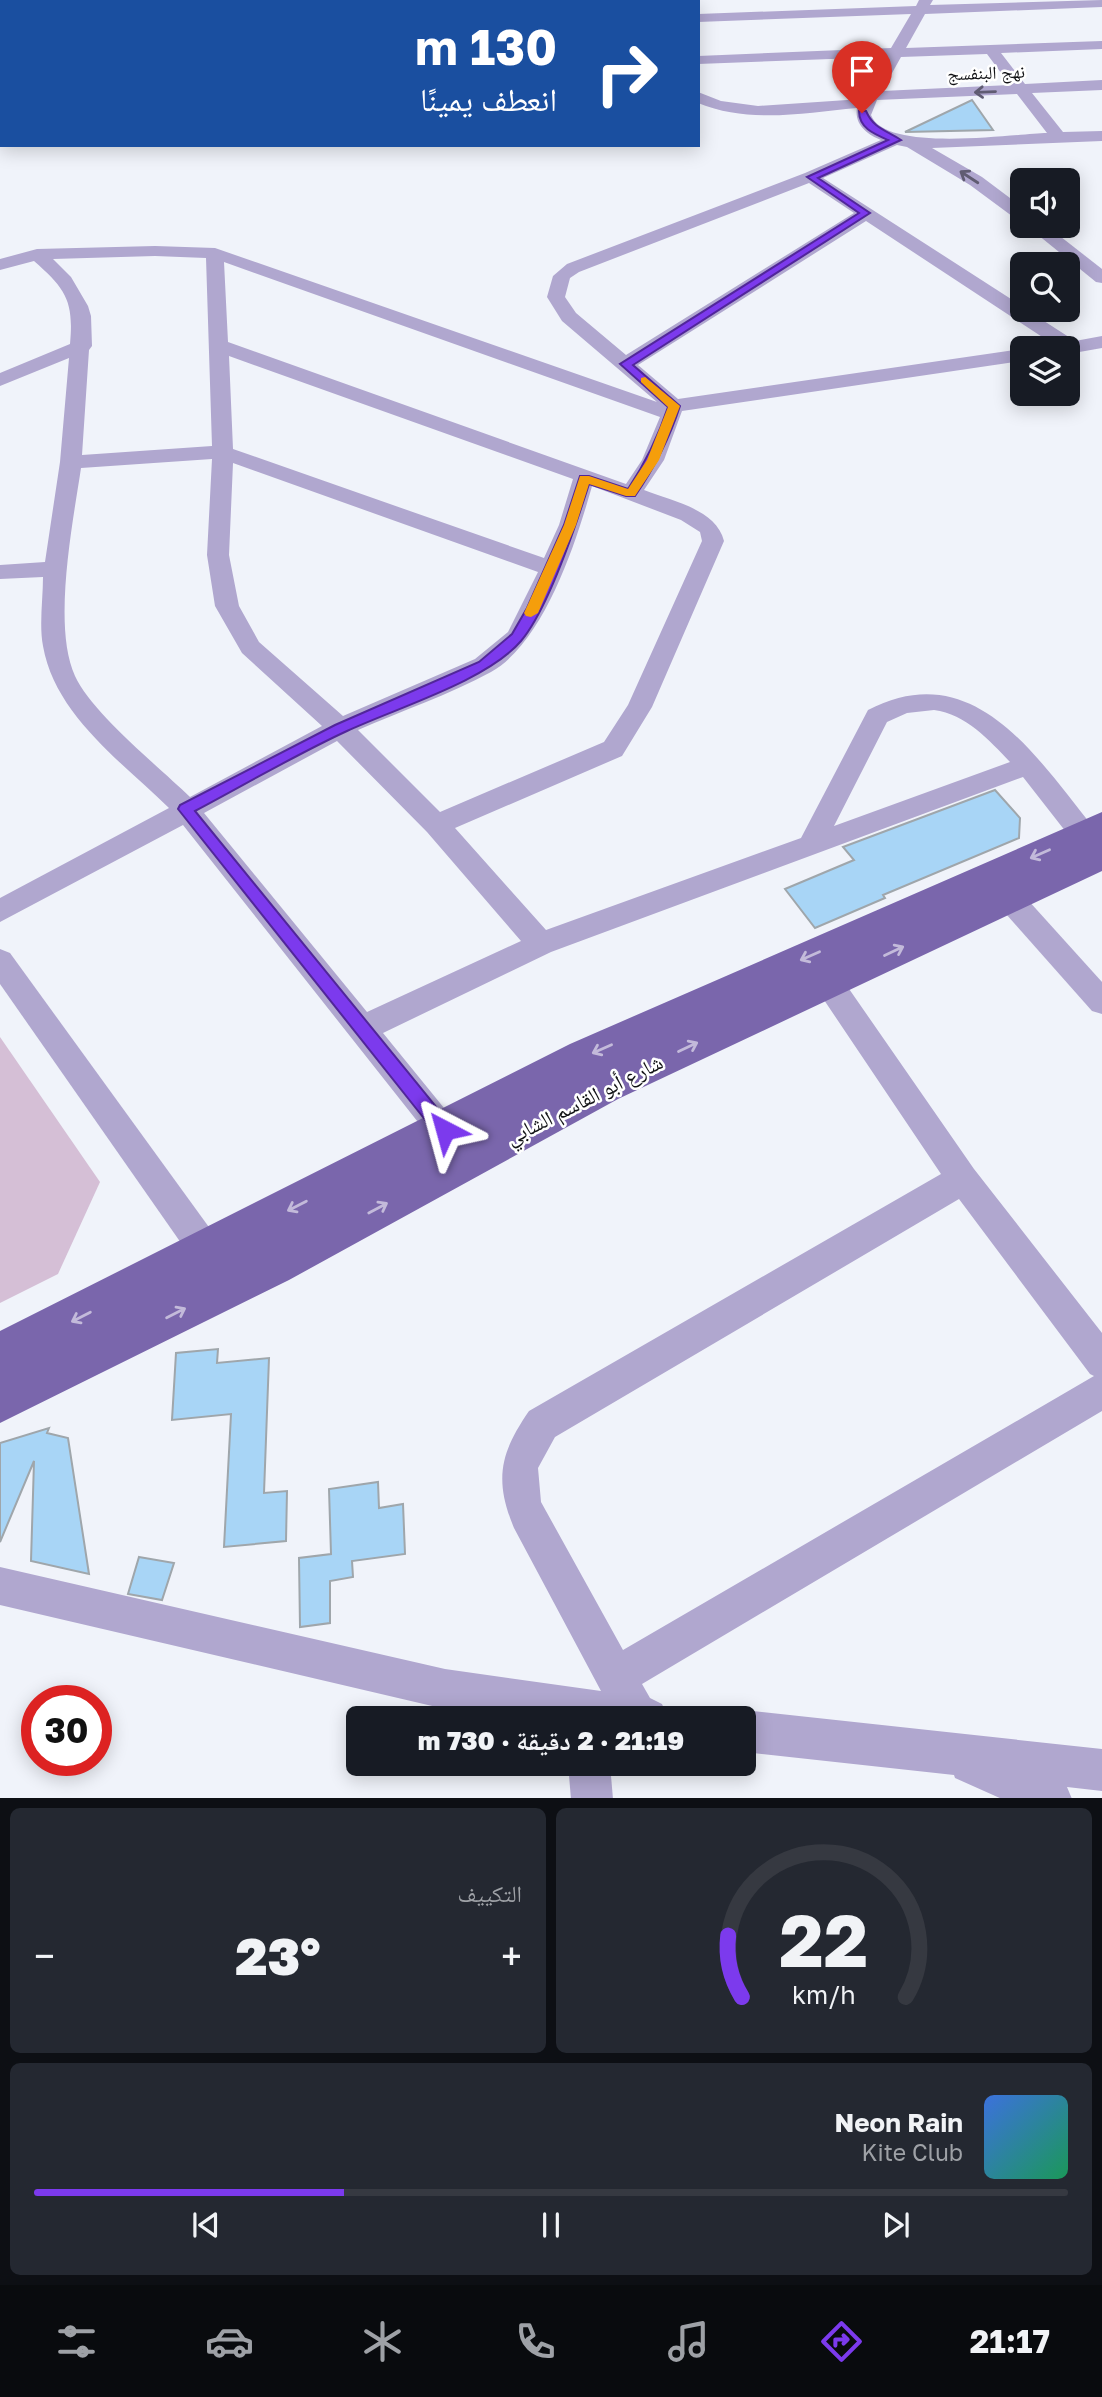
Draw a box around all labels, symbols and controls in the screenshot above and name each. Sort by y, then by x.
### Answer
text: 130 m [415,17,557,76]
icon: right [581,28,672,119]
pin [832,41,892,113]
icon: arrive [843,52,881,90]
street label: نهج البنفسج [947,60,1025,86]
text: انعطف يمينًا [420,80,557,118]
one-way arrow [974,85,997,98]
map controls [1010,168,1080,406]
button: sound [1010,168,1080,238]
one-way arrow [960,169,979,184]
button: search [1010,252,1080,322]
button: layers [1010,336,1080,406]
one-way arrow [1030,848,1051,861]
one-way arrow [883,944,905,957]
one-way arrow [799,950,821,963]
one-way arrow [677,1040,698,1053]
one-way arrow [592,1043,613,1056]
street label: شارع أبو القاسم الشابي [501,1048,669,1154]
position arrow [408,1093,482,1167]
one-way arrow [287,1199,308,1213]
one-way arrow [367,1201,388,1215]
one-way arrow [165,1305,186,1319]
one-way arrow [71,1310,92,1324]
speed limit sign: 30 [21,1685,112,1776]
text: 21:19 · 2 دقيقة · 730 m [418,1725,684,1756]
text: التكييف [457,1879,522,1907]
text: 22 [780,1896,868,1983]
text: 23° [235,1924,321,1986]
text: − [34,1933,55,1978]
text: + [501,1933,522,1978]
text: km/h [792,1978,856,2009]
text: Neon Rain [834,2107,963,2138]
text: Kite Club [862,2138,963,2166]
icon: previous [187,2206,225,2244]
icon: pause [532,2206,570,2244]
icon: next [877,2206,915,2244]
icon: filters [52,2317,101,2366]
icon: car [205,2317,254,2366]
icon: climate [358,2317,407,2366]
icon: phone [511,2317,560,2366]
icon: music [664,2317,713,2366]
icon: directions [817,2317,866,2366]
text: 21:17 [970,2322,1050,2360]

